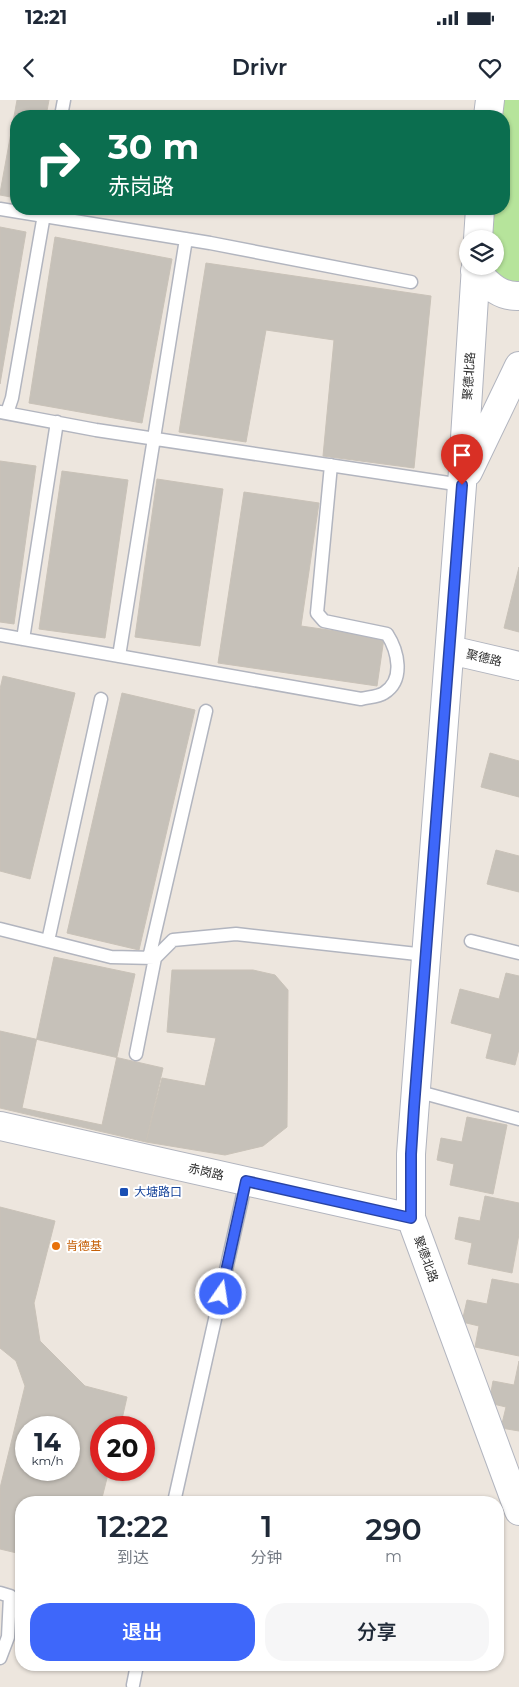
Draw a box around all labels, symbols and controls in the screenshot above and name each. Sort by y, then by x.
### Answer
text: 12:21 [25,6,67,29]
icon: back [15,54,43,82]
text: Drivr [232,54,287,81]
icon: heart [476,54,504,82]
text: 30 m [108,125,199,168]
icon: right [25,130,90,195]
text: 赤岗路 [108,173,174,200]
map controls [459,230,504,275]
button: layers [459,230,504,275]
street label: 聚德北路 [459,351,478,400]
pin [441,434,483,485]
icon: arrive [448,441,476,469]
street label: 聚德路 [465,646,503,669]
street label: 赤岗路 [187,1160,225,1183]
place label: 大塘路口 [134,1184,182,1199]
marker: 大塘路口 [118,1186,130,1198]
street label: 聚德北路 [411,1234,442,1284]
place label: 肯德基 [66,1238,102,1253]
marker: 肯德基 [50,1240,62,1252]
position arrow [194,1267,246,1319]
speed limit sign: 20 [90,1416,155,1481]
text: 14 [34,1427,61,1457]
text: km/h [31,1453,64,1468]
text: 12:22 [97,1508,168,1545]
text: 1 [261,1508,273,1545]
text: 290 [365,1511,422,1548]
text: m [385,1547,402,1566]
text: 到达 [117,1548,149,1567]
text: 分钟 [251,1548,283,1567]
button: 退出 [30,1603,255,1661]
button: 分享 [265,1603,489,1661]

